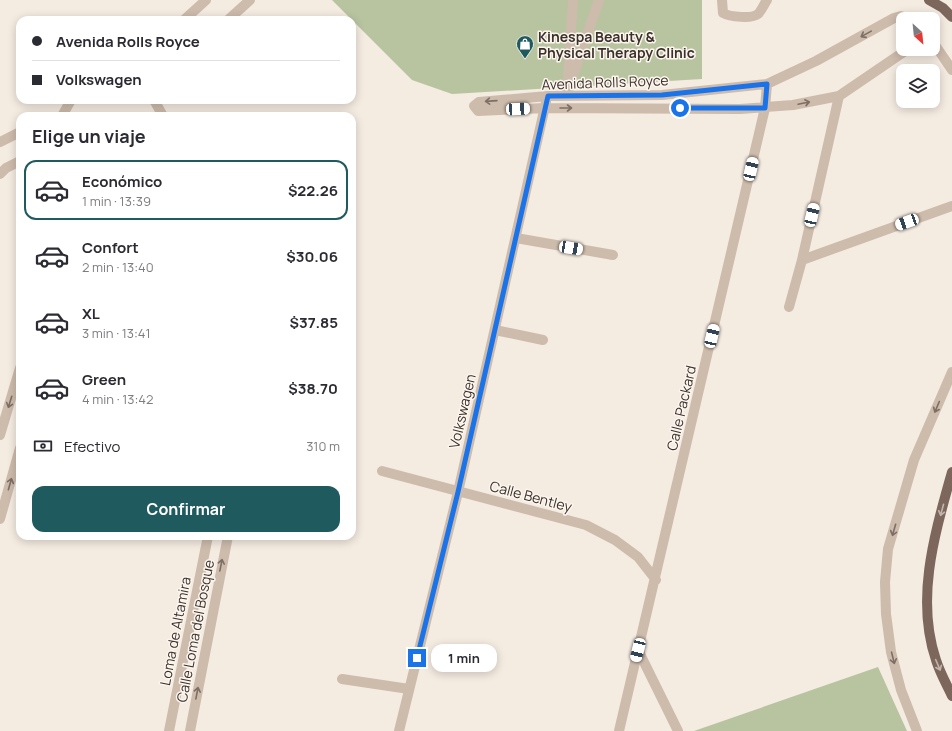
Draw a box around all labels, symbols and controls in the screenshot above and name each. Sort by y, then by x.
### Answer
north arrow [896,12,940,56]
map controls [896,12,940,108]
place label: Kinespa Beauty & Physical Therapy Clinic [538,27,695,62]
text: Avenida Rolls Royce [56,31,200,52]
one-way arrow [860,31,872,38]
shop icon: Kinespa Beauty & Physical Therapy Clinic [515,34,535,59]
button: layers [896,64,940,108]
text: Volkswagen [56,69,142,90]
street label: Avenida Rolls Royce [541,70,669,94]
one-way arrow [485,97,498,104]
route start [671,99,689,117]
one-way arrow [797,99,810,107]
car [506,102,530,116]
one-way arrow [559,104,572,112]
text: Elige un viaje [32,124,146,148]
car [742,156,760,182]
text: Económico [82,171,162,192]
icon: car [34,172,70,208]
text: $22.26 [288,180,338,201]
text: 1 min · 13:39 [82,192,151,210]
car [803,202,821,228]
car [894,212,920,232]
text: Confort [82,237,139,258]
icon: car [34,238,70,274]
car [558,240,584,256]
text: $30.06 [286,246,338,267]
text: 2 min · 13:40 [82,258,154,276]
text: XL [82,303,100,324]
icon: car [34,304,70,340]
text: $37.85 [290,312,338,333]
car [703,323,721,349]
text: 3 min · 13:41 [82,324,151,342]
street label: Calle Packard [662,364,700,452]
text: Green [82,369,126,390]
icon: car [34,370,70,406]
street label: Volkswagen [444,372,480,450]
text: $38.70 [288,378,338,399]
text: 4 min · 13:42 [82,390,153,408]
one-way arrow [6,395,13,408]
one-way arrow [932,401,940,413]
icon: cash [32,435,54,457]
text: Efectivo [64,436,120,457]
text: 310 m [306,437,340,455]
street label: Calle Bentley [488,476,575,516]
one-way arrow [7,477,14,490]
button: Confirmar [32,486,340,532]
one-way arrow [938,503,945,516]
one-way arrow [890,523,897,536]
street label: Calle Loma del Bosque [172,558,218,704]
one-way arrow [217,559,225,572]
street label: Loma de Altamira [155,575,195,687]
car [629,637,647,663]
callout: 1 min [431,644,497,672]
route end [408,649,426,667]
text: 1 min [448,649,480,667]
one-way arrow [890,651,897,664]
one-way arrow [935,659,943,671]
one-way arrow [193,687,201,700]

